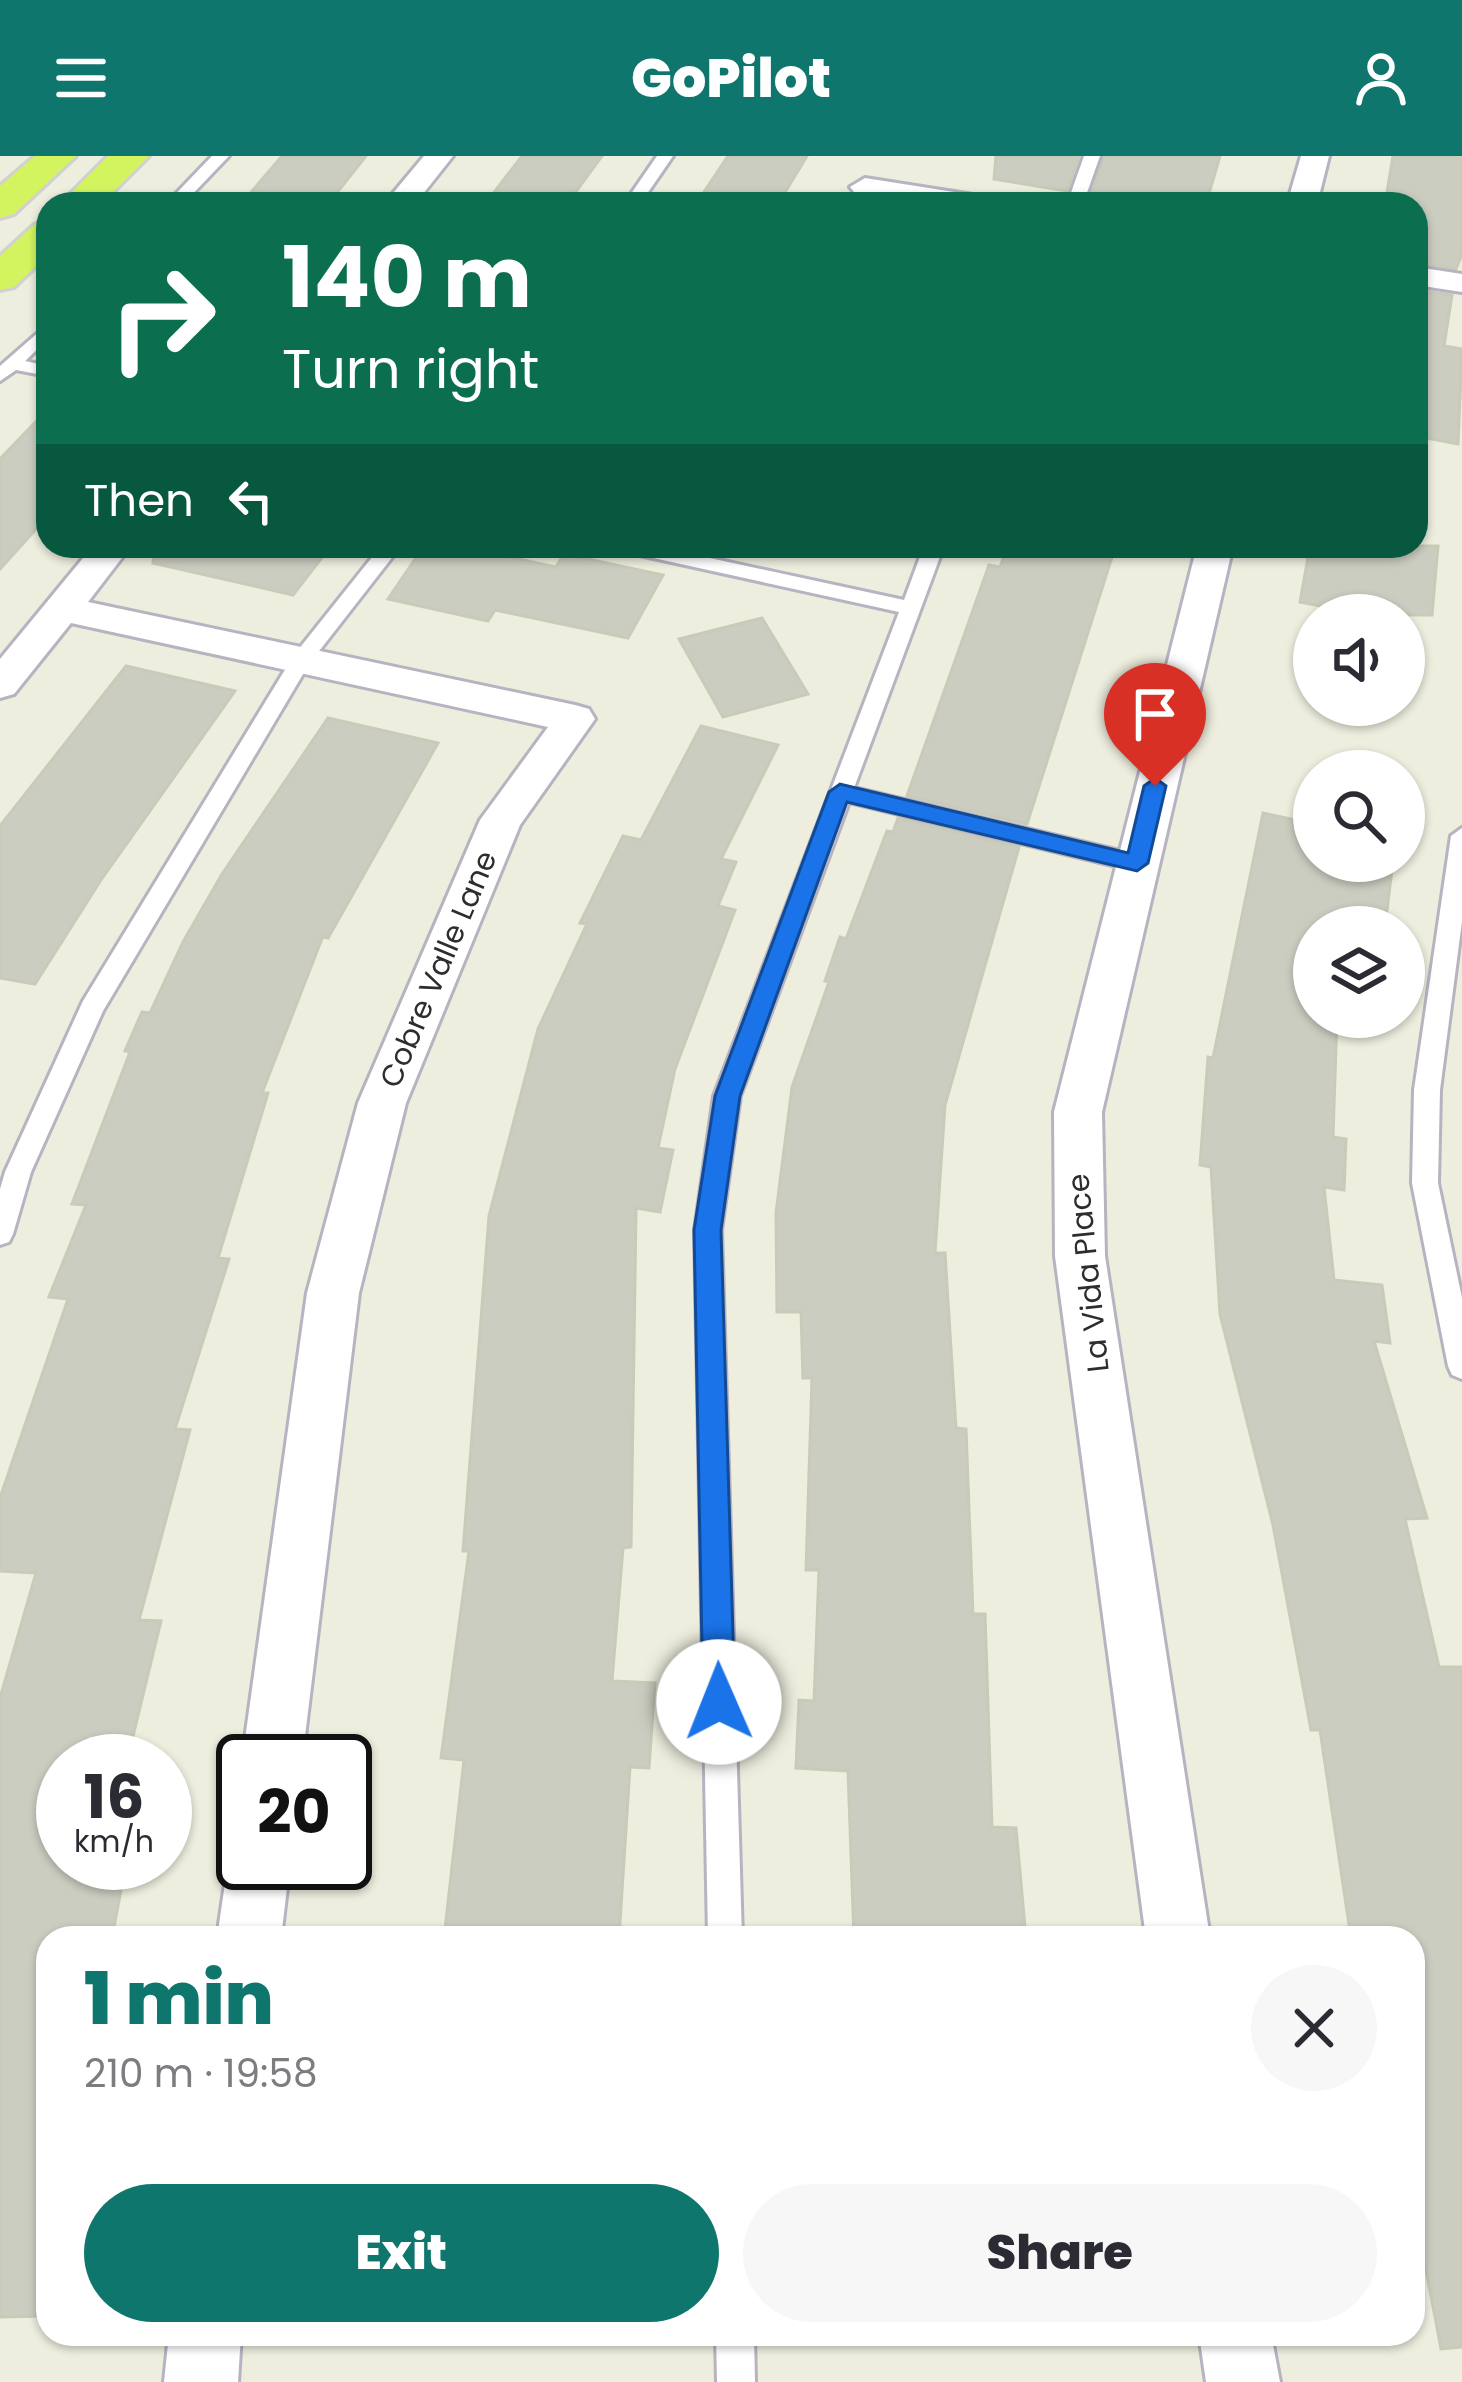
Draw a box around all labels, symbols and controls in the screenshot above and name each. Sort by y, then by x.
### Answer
text: GoPilot [631,40,831,116]
icon: menu [48,45,114,111]
icon: person [1348,45,1414,111]
text: 140 m [282,219,532,336]
icon: right [84,240,240,396]
text: Turn right [282,331,539,407]
icon: left [218,468,284,534]
text: Then [84,469,194,532]
map controls [1293,594,1425,1038]
button: sound [1293,594,1425,726]
pin [1104,663,1206,786]
icon: arrive [1122,681,1188,747]
button: search [1293,750,1425,882]
street label: Cobre Valle Lane [369,844,507,1094]
button: layers [1293,906,1425,1038]
street label: La Vida Place [1056,1172,1120,1374]
position arrow [656,1639,782,1765]
speed limit sign: 20 [216,1734,372,1890]
text: 16 [84,1755,144,1839]
text: km/h [74,1820,154,1863]
text: 1 min [84,1948,274,2049]
button: close [1251,1965,1377,2091]
text: 210 m · 19:58 [84,2046,318,2101]
button: Exit [84,2184,719,2322]
button: Share [743,2184,1377,2322]

